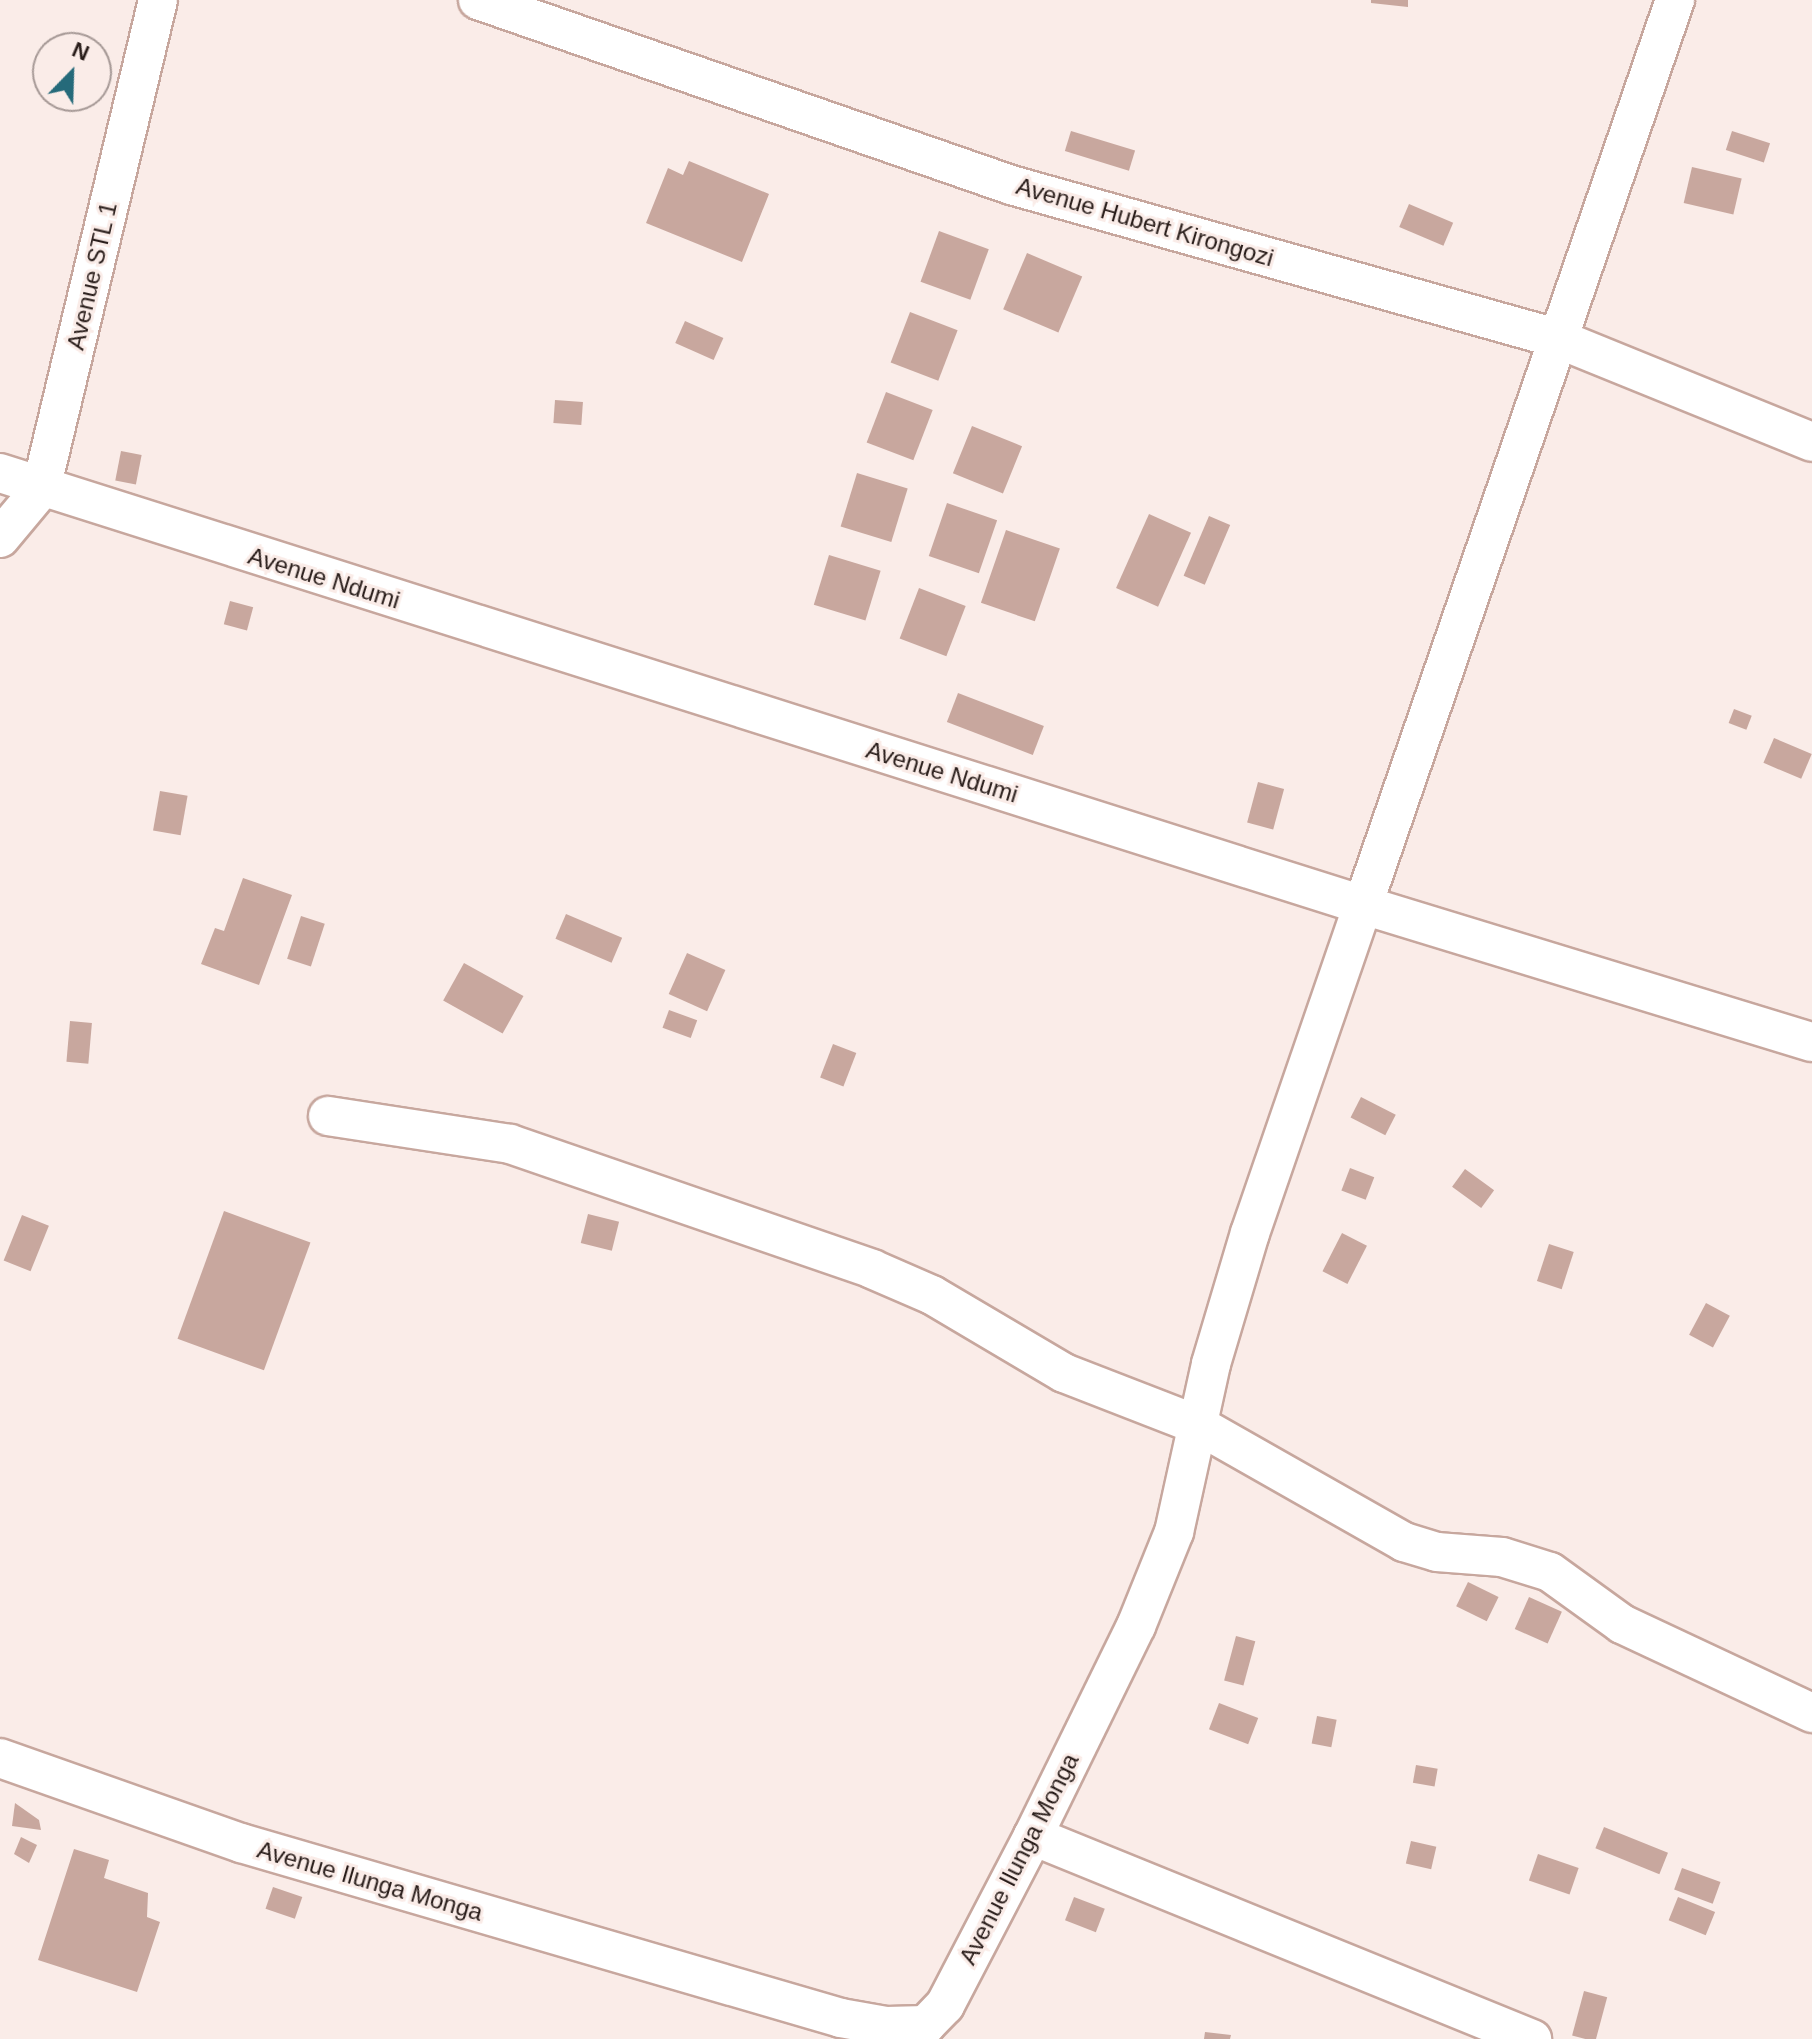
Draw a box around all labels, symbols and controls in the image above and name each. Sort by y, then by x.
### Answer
north arrow [32,32,112,112]
text: N [69,37,93,66]
street label: Avenue Hubert Kirongozi [1013,171,1277,273]
street label: Avenue STL 1 [61,199,123,353]
street label: Avenue Ndumi [245,541,403,615]
street label: Avenue Ndumi [863,735,1021,809]
street label: Avenue Ilunga Monga [953,1749,1085,1969]
street label: Avenue Ilunga Monga [254,1835,486,1927]

